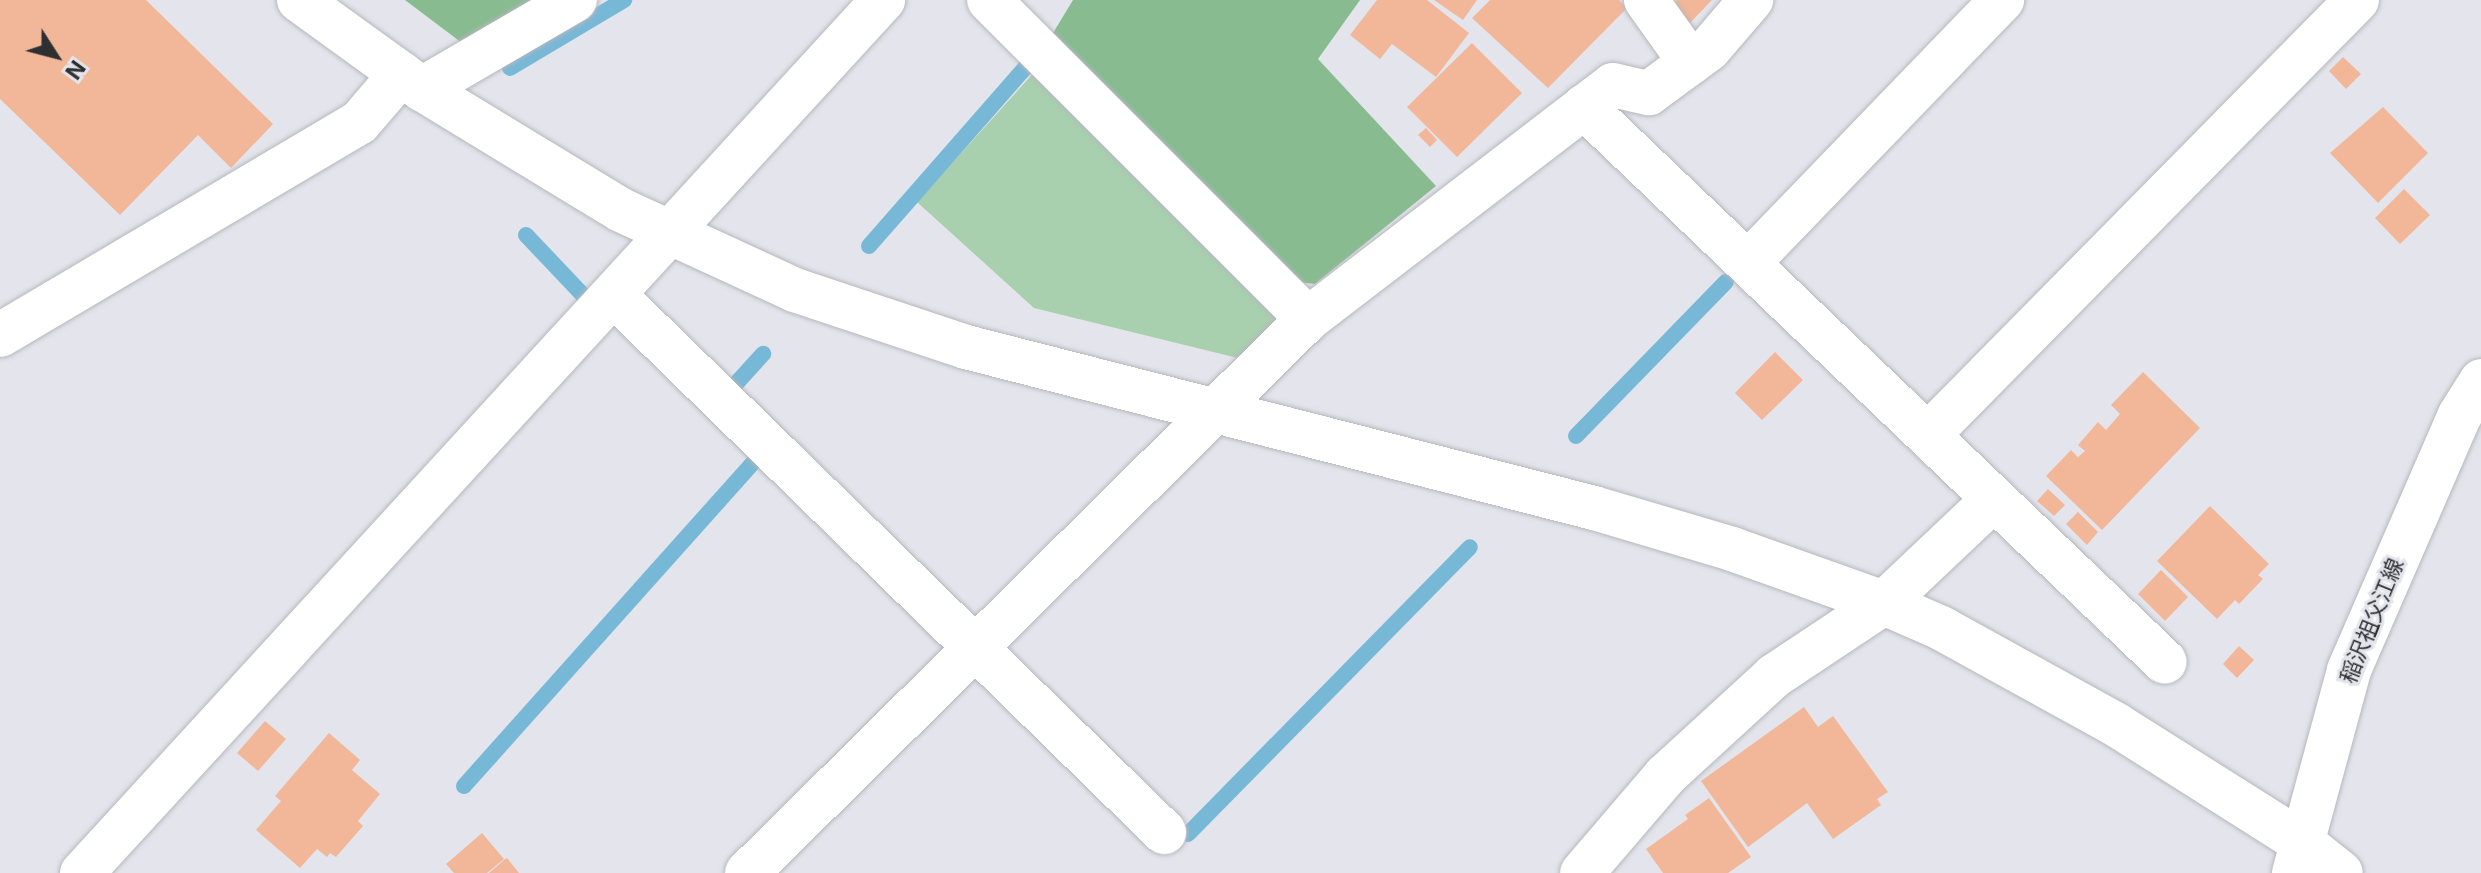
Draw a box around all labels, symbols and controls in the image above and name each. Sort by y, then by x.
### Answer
north arrow [16,16,96,96]
text: N [60,56,91,85]
street label: 稲沢祖父江線 [2335,555,2409,687]

